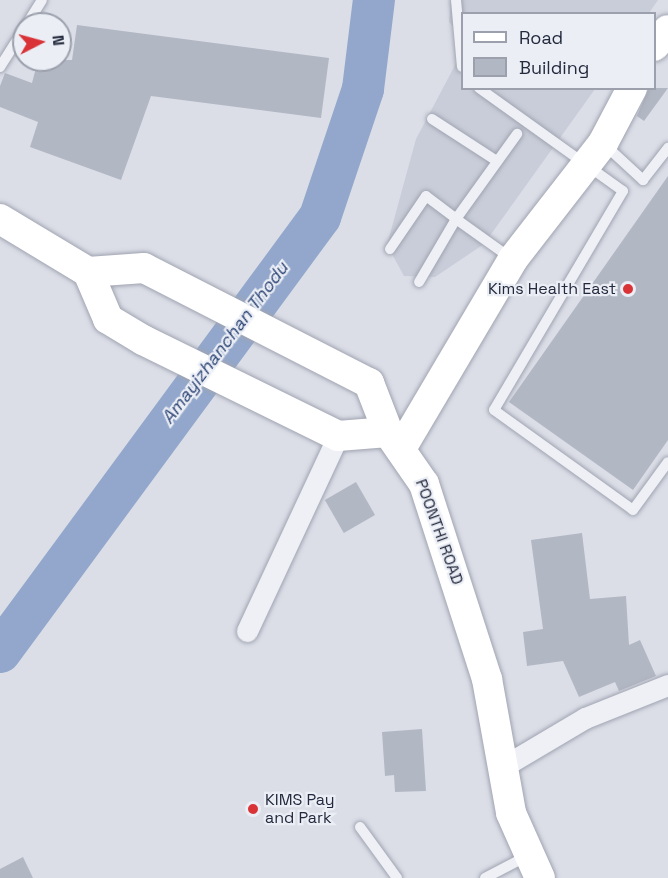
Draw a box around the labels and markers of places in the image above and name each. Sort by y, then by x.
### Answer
place label: Kims Health East [488,279,616,299]
marker: Kims Health East [621,282,635,296]
place label: KIMS Pay and Park [265,790,335,828]
marker: KIMS Pay and Park [246,802,260,816]

